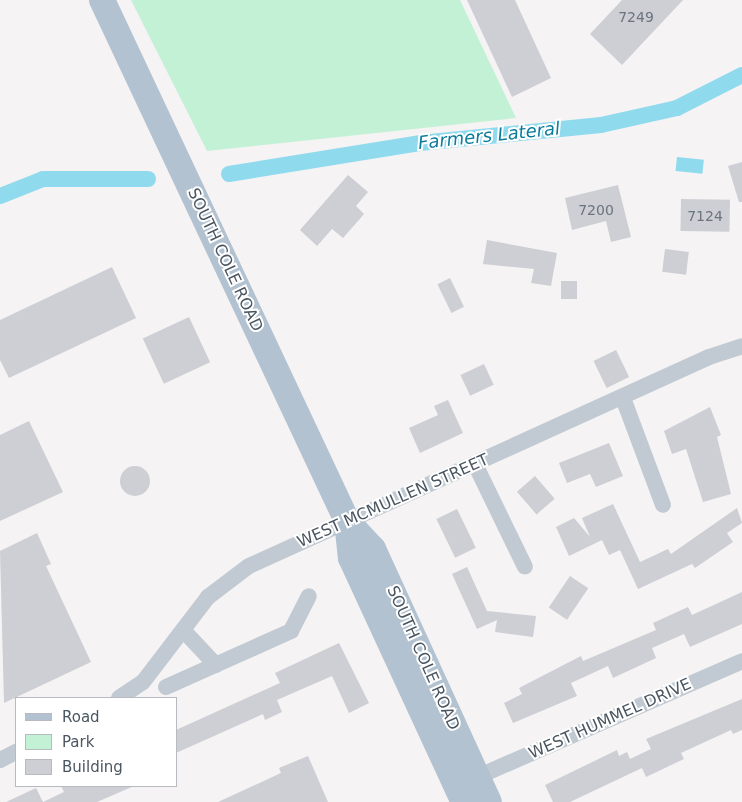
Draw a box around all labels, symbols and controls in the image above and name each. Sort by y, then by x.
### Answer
house number: 7249 [618,9,654,25]
water label: Farmers Lateral [417,118,561,154]
street label: SOUTH COLE ROAD [183,185,267,335]
house number: 7200 [578,202,614,218]
house number: 7124 [687,208,723,224]
street label: WEST MCMULLEN STREET [294,450,492,552]
street label: SOUTH COLE ROAD [383,583,463,733]
street label: WEST HUMMEL DRIVE [526,675,694,763]
legend [15,697,178,787]
text: Road [62,708,100,726]
text: Park [62,733,94,751]
text: Building [62,758,123,776]

